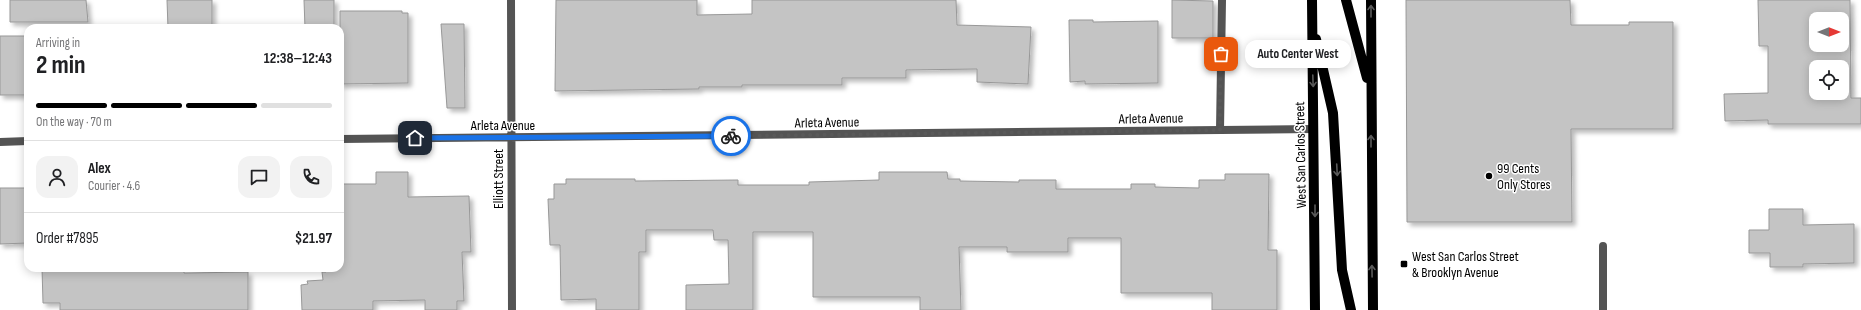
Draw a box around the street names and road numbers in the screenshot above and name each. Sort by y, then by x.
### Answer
street label: West San Carlos Street [1291,101,1310,209]
street label: Arleta Avenue [1118,109,1183,128]
street label: Arleta Avenue [794,113,859,132]
street label: Arleta Avenue [470,117,535,134]
street label: Elliott Street [490,149,507,209]

